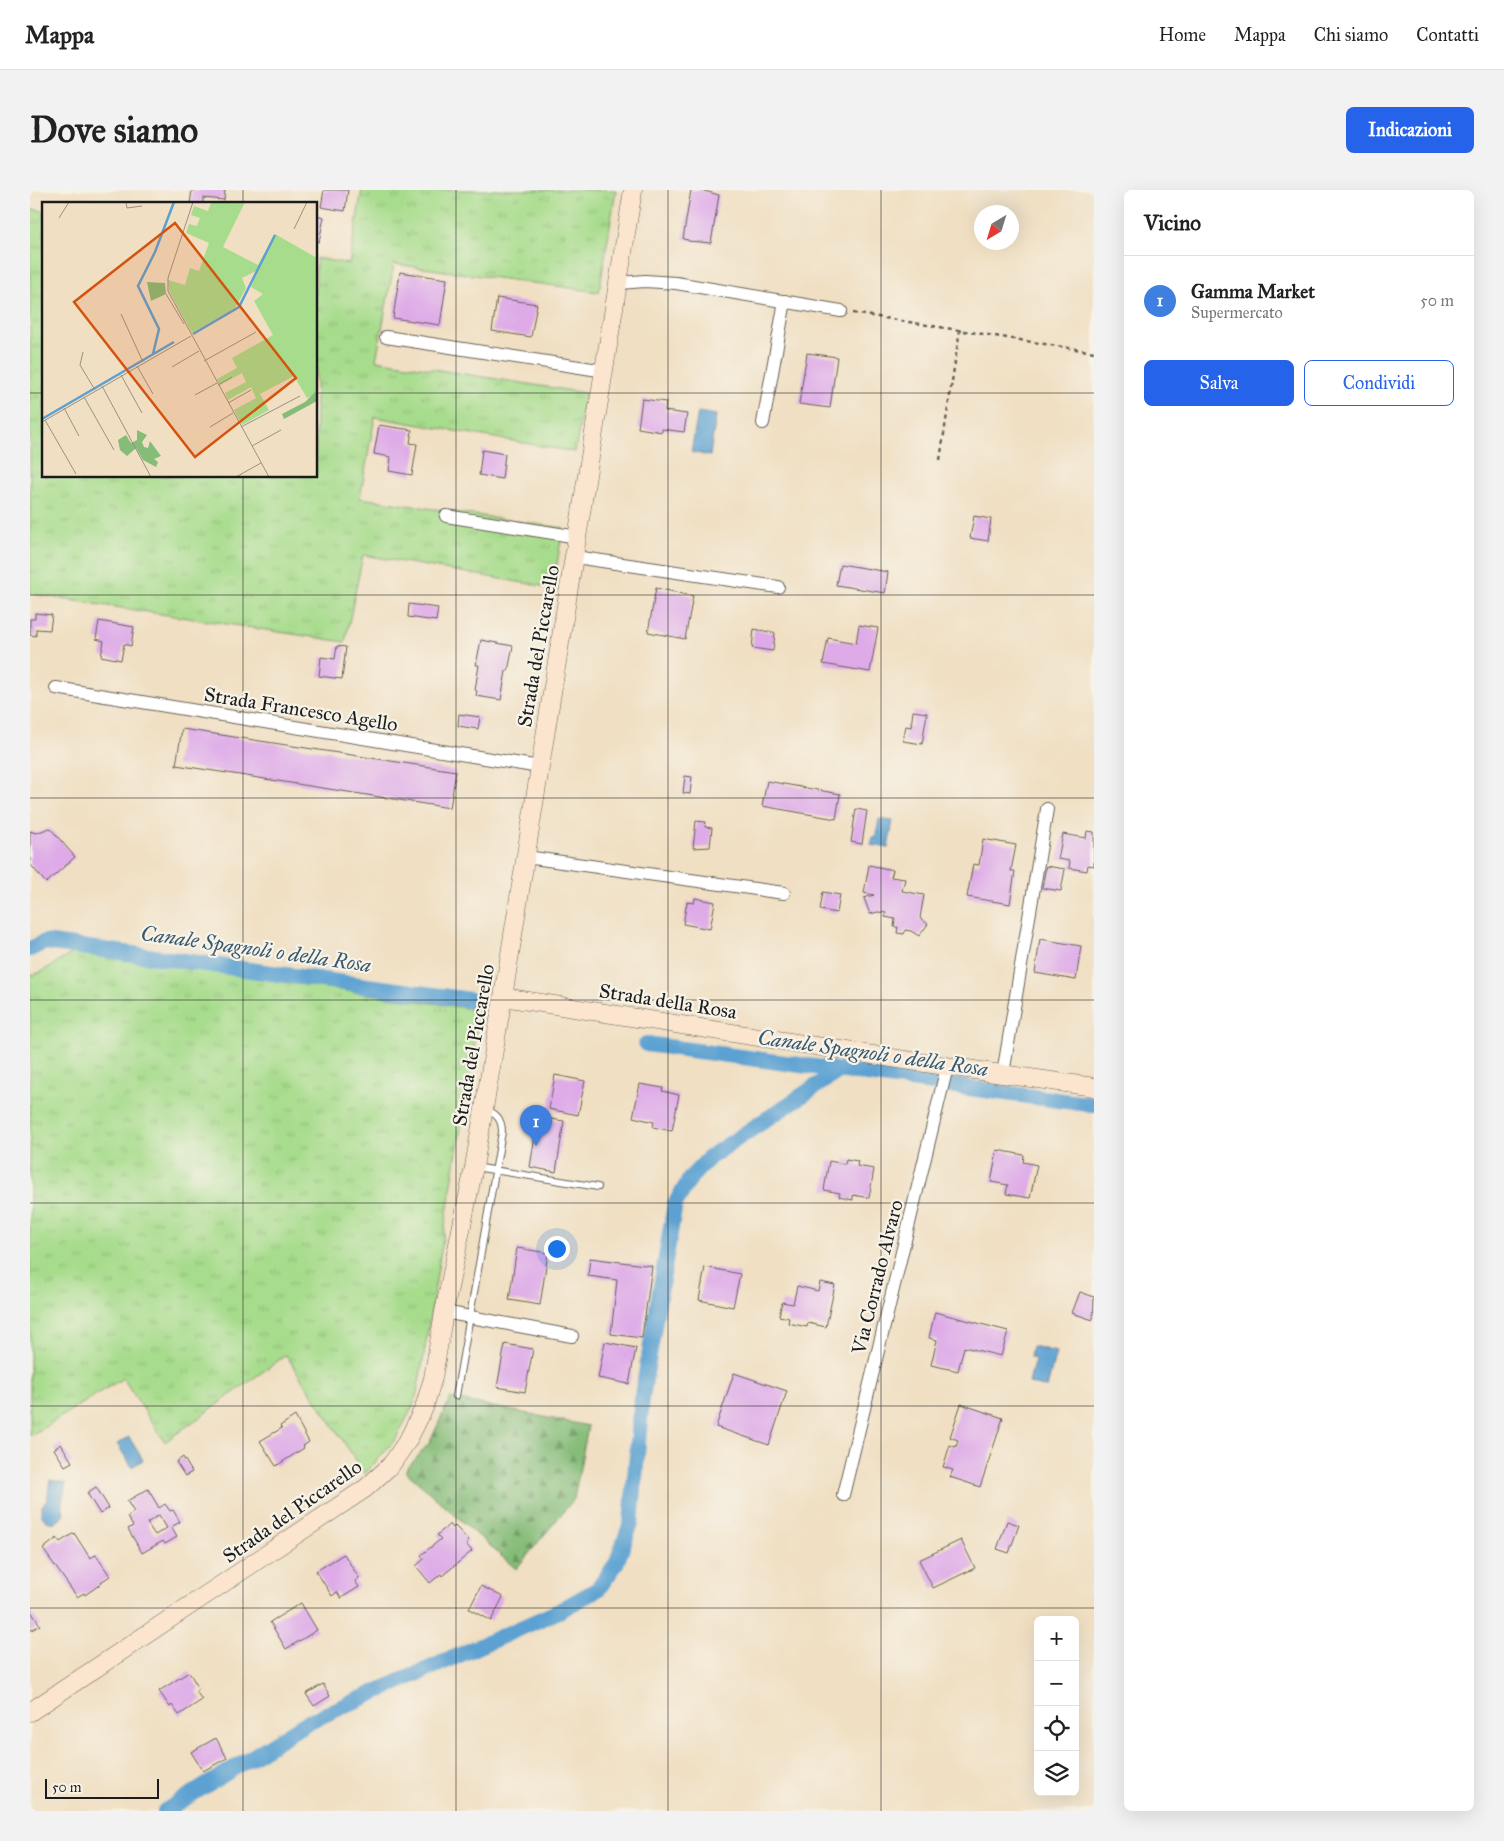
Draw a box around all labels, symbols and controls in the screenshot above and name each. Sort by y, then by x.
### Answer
text: Mappa [25,20,94,50]
text: Home [1159,24,1206,46]
text: Mappa [1234,24,1286,46]
text: Chi siamo [1314,24,1388,46]
text: Contatti [1416,24,1479,46]
button: Indicazioni [1346,107,1474,153]
text: Dove siamo [30,109,198,152]
inset map [42,202,318,478]
north arrow [974,205,1019,250]
text: Vicino [1144,210,1201,236]
text: Gamma Market [1191,280,1315,303]
text: 1 [1157,291,1163,310]
text: 50 m [1420,291,1454,310]
text: Supermercato [1191,303,1283,322]
button: Salva [1144,360,1294,406]
button: Condividi [1304,360,1454,406]
street label: Strada del Piccarello [512,563,564,729]
street label: Strada Francesco Agello [202,682,400,737]
water label: Canale Spagnoli o della Rosa [139,920,373,978]
street label: Strada del Piccarello [447,962,499,1128]
street label: Strada della Rosa [597,978,739,1024]
water label: Canale Spagnoli o della Rosa [756,1024,990,1082]
pin: 1 [520,1105,552,1146]
street label: Via Corrado Alvaro [846,1197,908,1358]
your location [544,1236,570,1262]
street label: Strada del Piccarello [218,1454,366,1568]
map controls [1034,1616,1079,1796]
button: + [1034,1616,1079,1661]
button: − [1034,1661,1079,1706]
button: locate [1034,1706,1079,1751]
button: layers [1034,1751,1079,1796]
scale bar [45,1776,159,1799]
text: 50 m [52,1779,81,1796]

